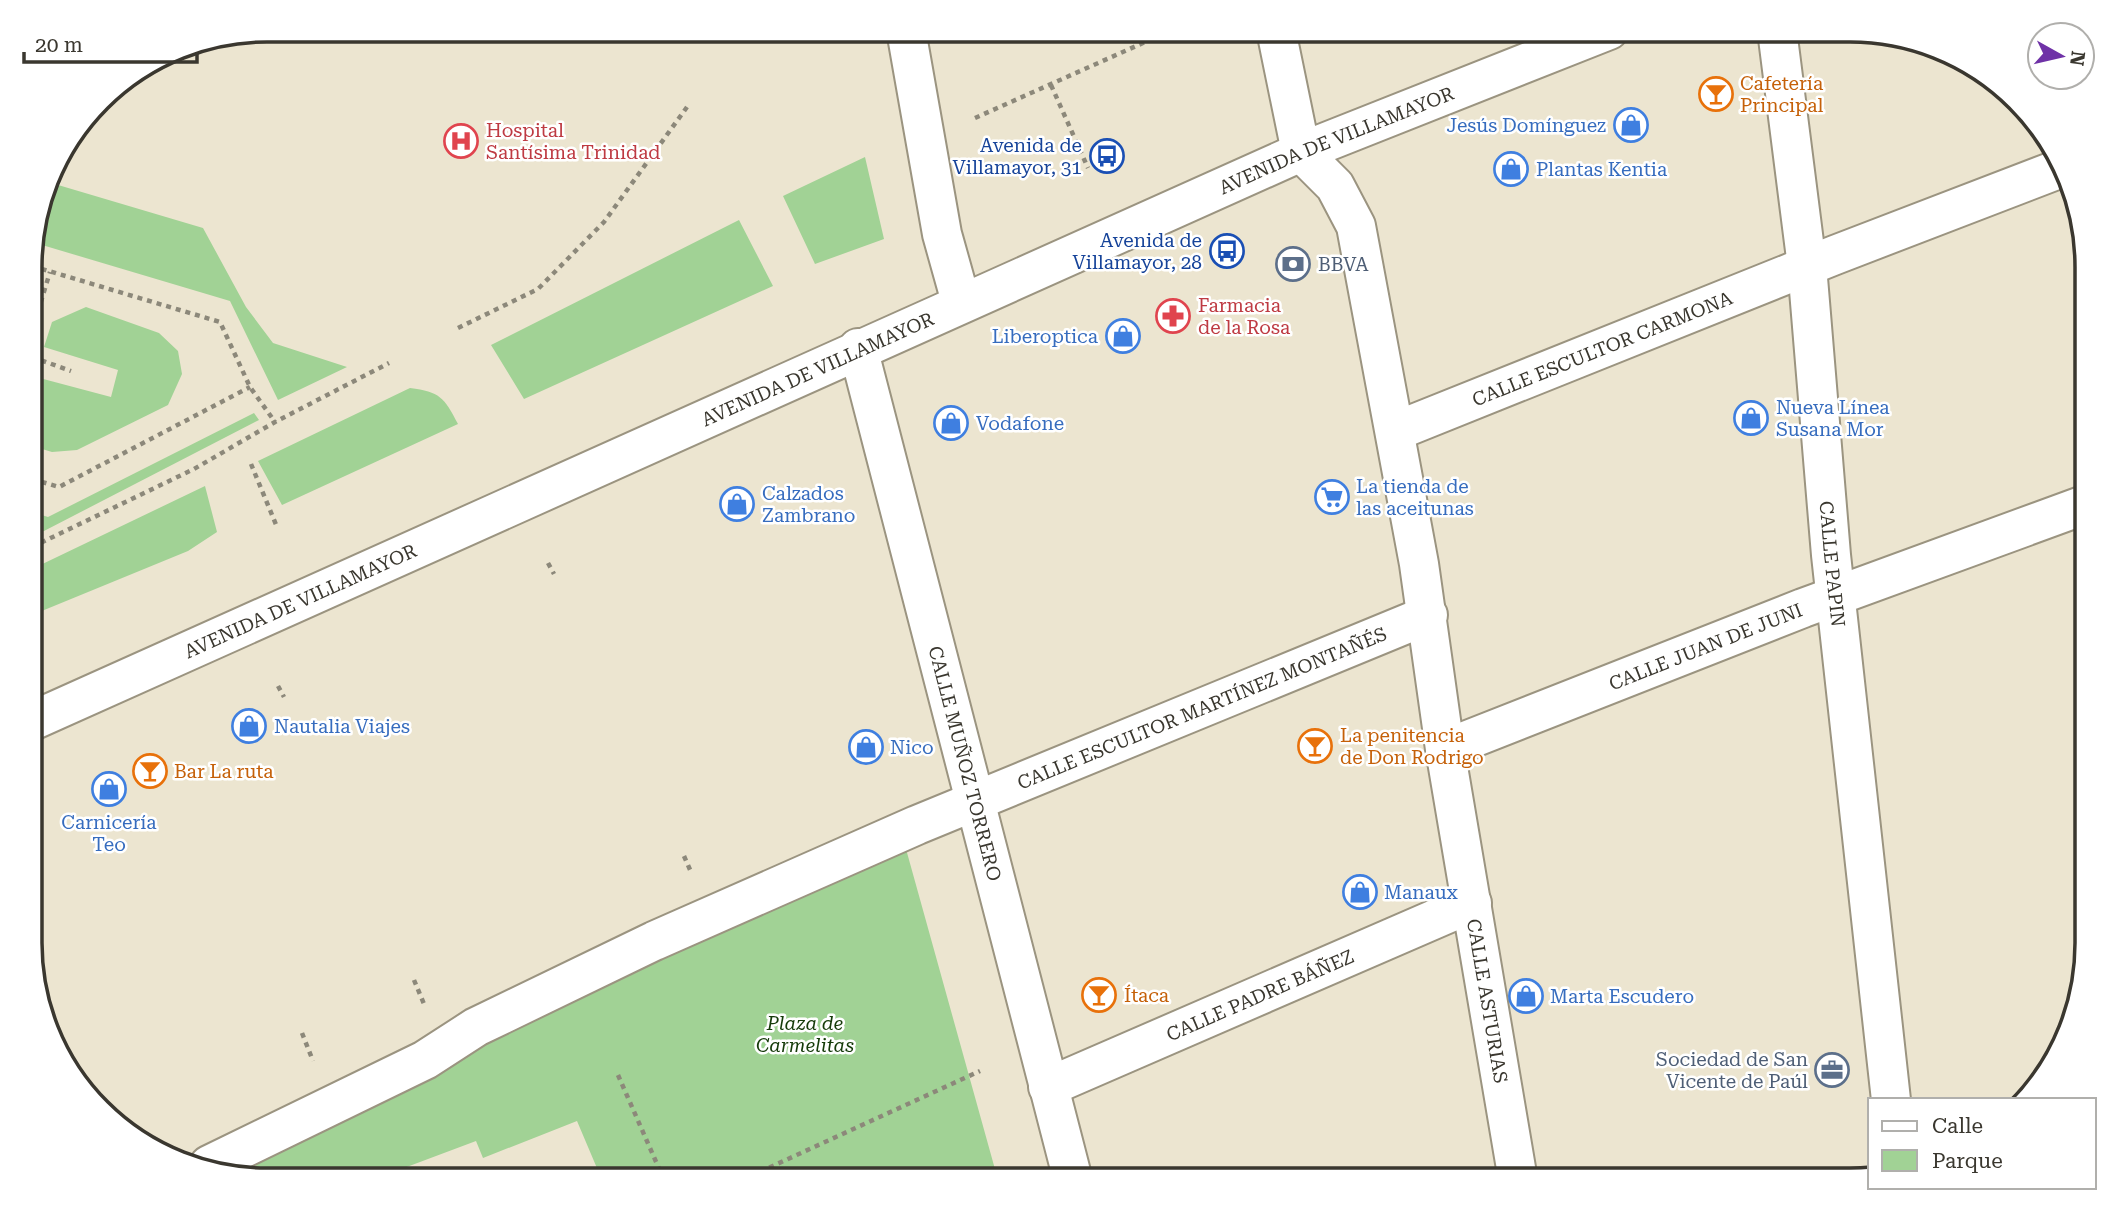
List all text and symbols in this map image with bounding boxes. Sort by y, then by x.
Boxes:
scale bar [24,21,198,65]
north arrow [2026,21,2096,91]
text: 20 m [35,33,83,57]
text: N [2065,49,2090,68]
place label: Cafetería Principal [1740,72,1824,117]
bar icon: Cafetería Principal [1697,75,1735,113]
street label: AVENIDA DE VILLAMAYOR [1215,82,1457,199]
shop icon: Jesús Domínguez [1612,106,1650,144]
place label: Jesús Domínguez [1446,114,1606,137]
place label: Hospital Santísima Trinidad [486,119,660,164]
hospital icon: Hospital Santísima Trinidad [442,122,480,160]
place label: Avenida de Villamayor, 31 [953,134,1082,179]
bus stop icon: Avenida de Villamayor, 31 [1088,137,1126,175]
shop icon: Plantas Kentia [1492,150,1530,188]
place label: Plantas Kentia [1536,158,1668,181]
place label: Avenida de Villamayor, 28 [1073,229,1202,274]
bus stop icon: Avenida de Villamayor, 28 [1208,232,1246,270]
bank icon: BBVA [1274,245,1312,283]
place label: BBVA [1318,253,1369,276]
street label: CALLE ESCULTOR CARMONA [1469,286,1736,411]
place label: Farmacia de la Rosa [1198,294,1291,339]
pharmacy icon: Farmacia de la Rosa [1154,297,1192,335]
street label: AVENIDA DE VILLAMAYOR [698,307,938,431]
shop icon: Liberoptica [1104,317,1142,355]
place label: Liberoptica [992,325,1099,348]
place label: Nueva Línea Susana Mor [1776,396,1890,441]
shop icon: Nueva Línea Susana Mor [1732,399,1770,437]
shop icon: Vodafone [932,404,970,442]
place label: Vodafone [976,412,1064,435]
place label: La tienda de las aceitunas [1356,475,1474,520]
supermarket icon: La tienda de las aceitunas [1313,478,1351,516]
place label: Calzados Zambrano [762,482,855,527]
shop icon: Calzados Zambrano [718,485,756,523]
street label: CALLE PAPIN [1815,500,1850,628]
street label: AVENIDA DE VILLAMAYOR [181,539,420,663]
street label: CALLE JUAN DE JUNI [1606,598,1806,695]
street label: CALLE ESCULTOR MARTÍNEZ MONTAÑÉS [1014,622,1390,795]
street label: CALLE MUÑOZ TORRERO [923,643,1006,884]
shop icon: Nautalia Viajes [230,707,268,745]
place label: Nautalia Viajes [274,715,410,738]
place label: La penitencia de Don Rodrigo [1340,724,1484,769]
bar icon: La penitencia de Don Rodrigo [1296,727,1334,765]
shop icon: Nico [847,728,885,766]
place label: Nico [890,736,934,759]
bar icon: Bar La ruta [131,752,169,790]
place label: Bar La ruta [174,760,274,783]
shop icon: Carnicería Teo [90,770,128,808]
place label: Carnicería Teo [61,811,157,856]
shop icon: Manaux [1341,873,1379,911]
place label: Manaux [1384,881,1458,904]
street label: CALLE ASTURIAS [1462,917,1512,1085]
street label: CALLE PADRE BÁÑEZ [1163,945,1357,1046]
bar icon: Ítaca [1080,976,1118,1014]
shop icon: Marta Escudero [1507,977,1545,1015]
place label: Ítaca [1124,984,1170,1007]
place label: Marta Escudero [1550,985,1694,1008]
park label: Plaza de Carmelitas [756,1012,854,1057]
place label: Sociedad de San Vicente de Paúl [1656,1048,1808,1093]
office icon: Sociedad de San Vicente de Paúl [1813,1051,1851,1089]
legend [1868,1098,2096,1189]
text: Calle [1932,1114,1983,1138]
text: Parque [1932,1149,2003,1173]

